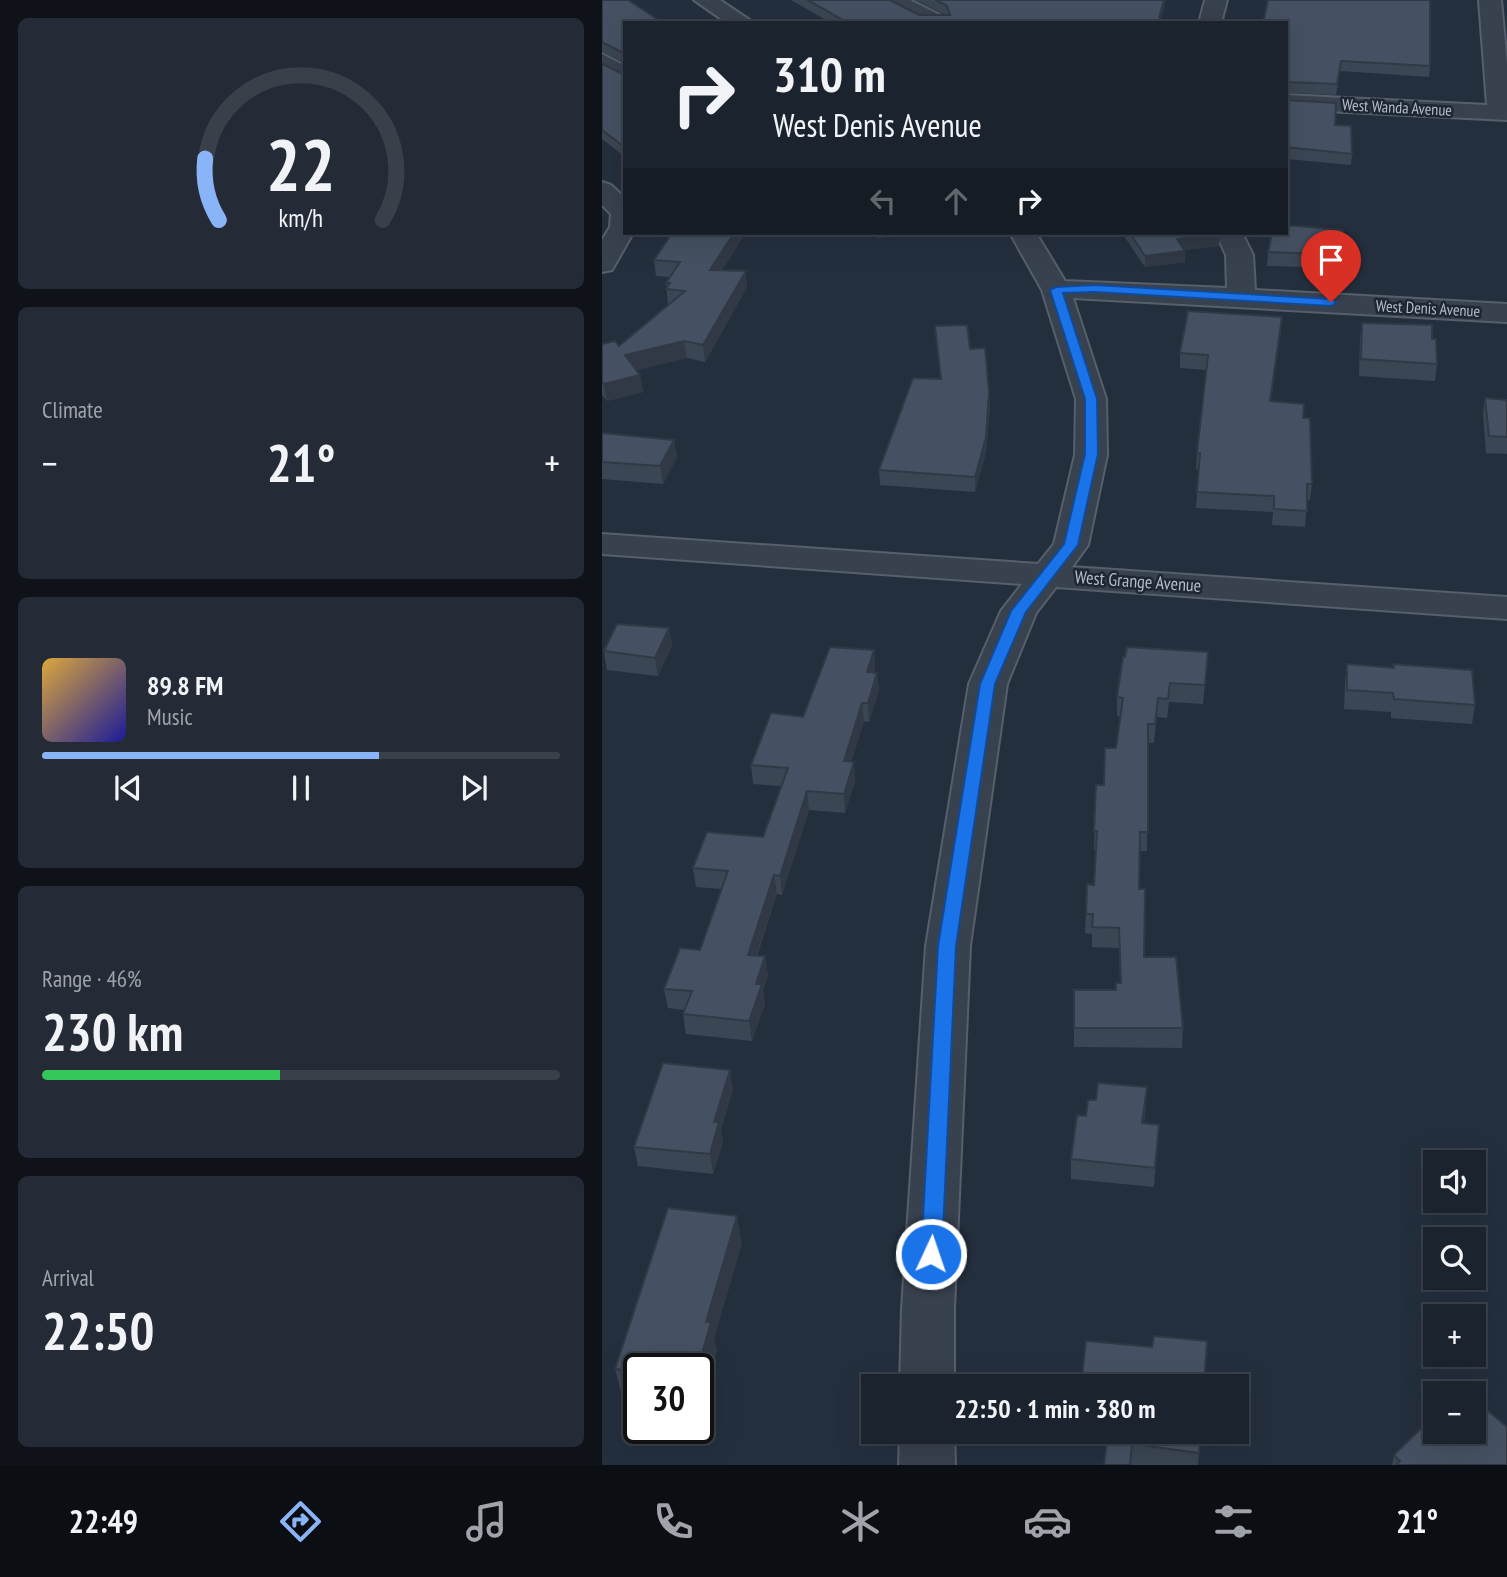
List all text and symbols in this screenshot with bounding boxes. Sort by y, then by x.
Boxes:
text: 310 m [773,42,886,106]
icon: right [658,49,749,140]
street label: West Wanda Avenue [1341,94,1453,120]
text: West Denis Avenue [773,104,982,146]
text: 22 [266,116,336,210]
icon: left [864,182,902,220]
icon: ahead [937,182,975,220]
icon: right [1010,182,1048,220]
text: km/h [279,202,323,234]
pin [1301,230,1361,302]
icon: arrive [1312,241,1350,279]
street label: West Denis Avenue [1375,295,1481,321]
text: Climate [42,395,103,424]
text: 21° [267,429,335,496]
text: − [42,438,58,487]
text: + [544,438,560,487]
street label: West Grange Avenue [1074,565,1202,597]
text: 89.8 FM [147,669,223,702]
text: Music [147,702,193,731]
icon: previous [109,769,147,807]
icon: pause [282,769,320,807]
icon: next [455,769,493,807]
text: Range · 46% [42,964,142,993]
text: 230 km [42,998,183,1065]
map controls [1423,1150,1486,1444]
button: sound [1423,1150,1486,1213]
position arrow [894,1217,968,1291]
button: search [1423,1227,1486,1290]
text: Arrival [42,1263,94,1292]
text: 22:50 [42,1297,154,1364]
button: + [1423,1304,1486,1367]
speed limit sign: 30 [623,1353,714,1444]
button: − [1423,1381,1486,1444]
text: 22:50 · 1 min · 380 m [955,1392,1155,1425]
icon: directions [276,1497,325,1546]
icon: music [462,1497,511,1546]
icon: phone [649,1497,698,1546]
icon: climate [836,1497,885,1546]
icon: car [1023,1497,1072,1546]
icon: filters [1209,1497,1258,1546]
text: 22:49 [69,1500,138,1542]
text: 21° [1396,1500,1438,1542]

